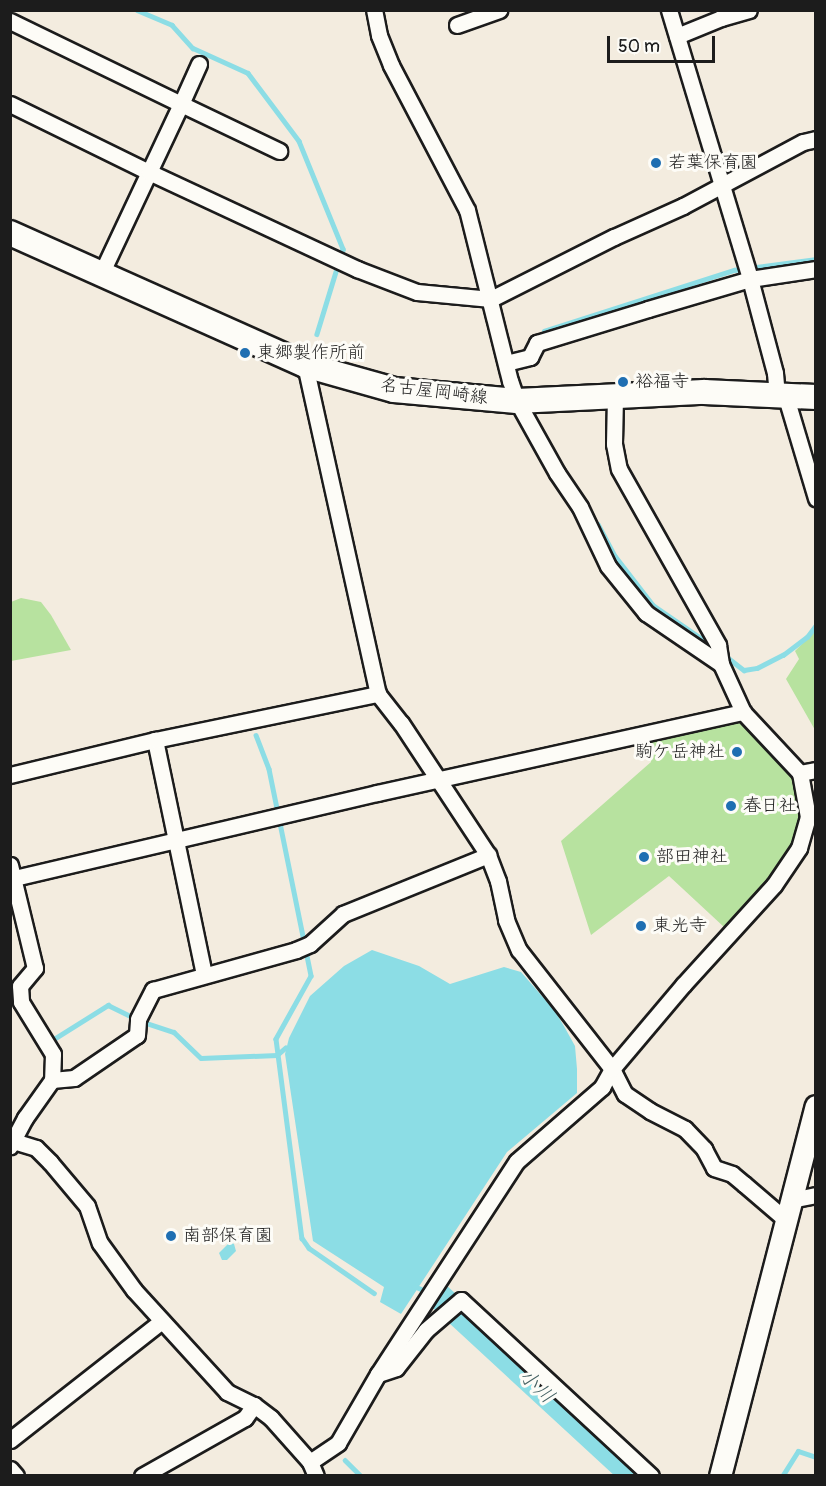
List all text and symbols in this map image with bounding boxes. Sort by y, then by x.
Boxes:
scale bar [610,24,718,62]
text: 50 m [618,35,660,58]
place label: 若葉保育園 [668,152,758,174]
marker: 若葉保育園 [649,156,663,170]
place label: 東郷製作所前 [257,342,365,364]
marker: 東郷製作所前 [238,346,252,360]
place label: 裕福寺 [635,371,689,393]
street label: 名古屋岡崎線 [379,375,489,409]
marker: 裕福寺 [616,375,630,389]
place label: 駒ケ岳神社 [635,741,725,763]
marker: 駒ケ岳神社 [730,745,744,759]
place label: 春日社 [743,795,797,817]
marker: 春日社 [724,799,738,813]
place label: 部田神社 [656,846,728,868]
marker: 部田神社 [637,850,651,864]
place label: 東光寺 [653,915,707,937]
marker: 東光寺 [634,919,648,933]
place label: 南部保育園 [183,1225,273,1247]
marker: 南部保育園 [164,1229,178,1243]
water label: 小川 [514,1364,560,1408]

